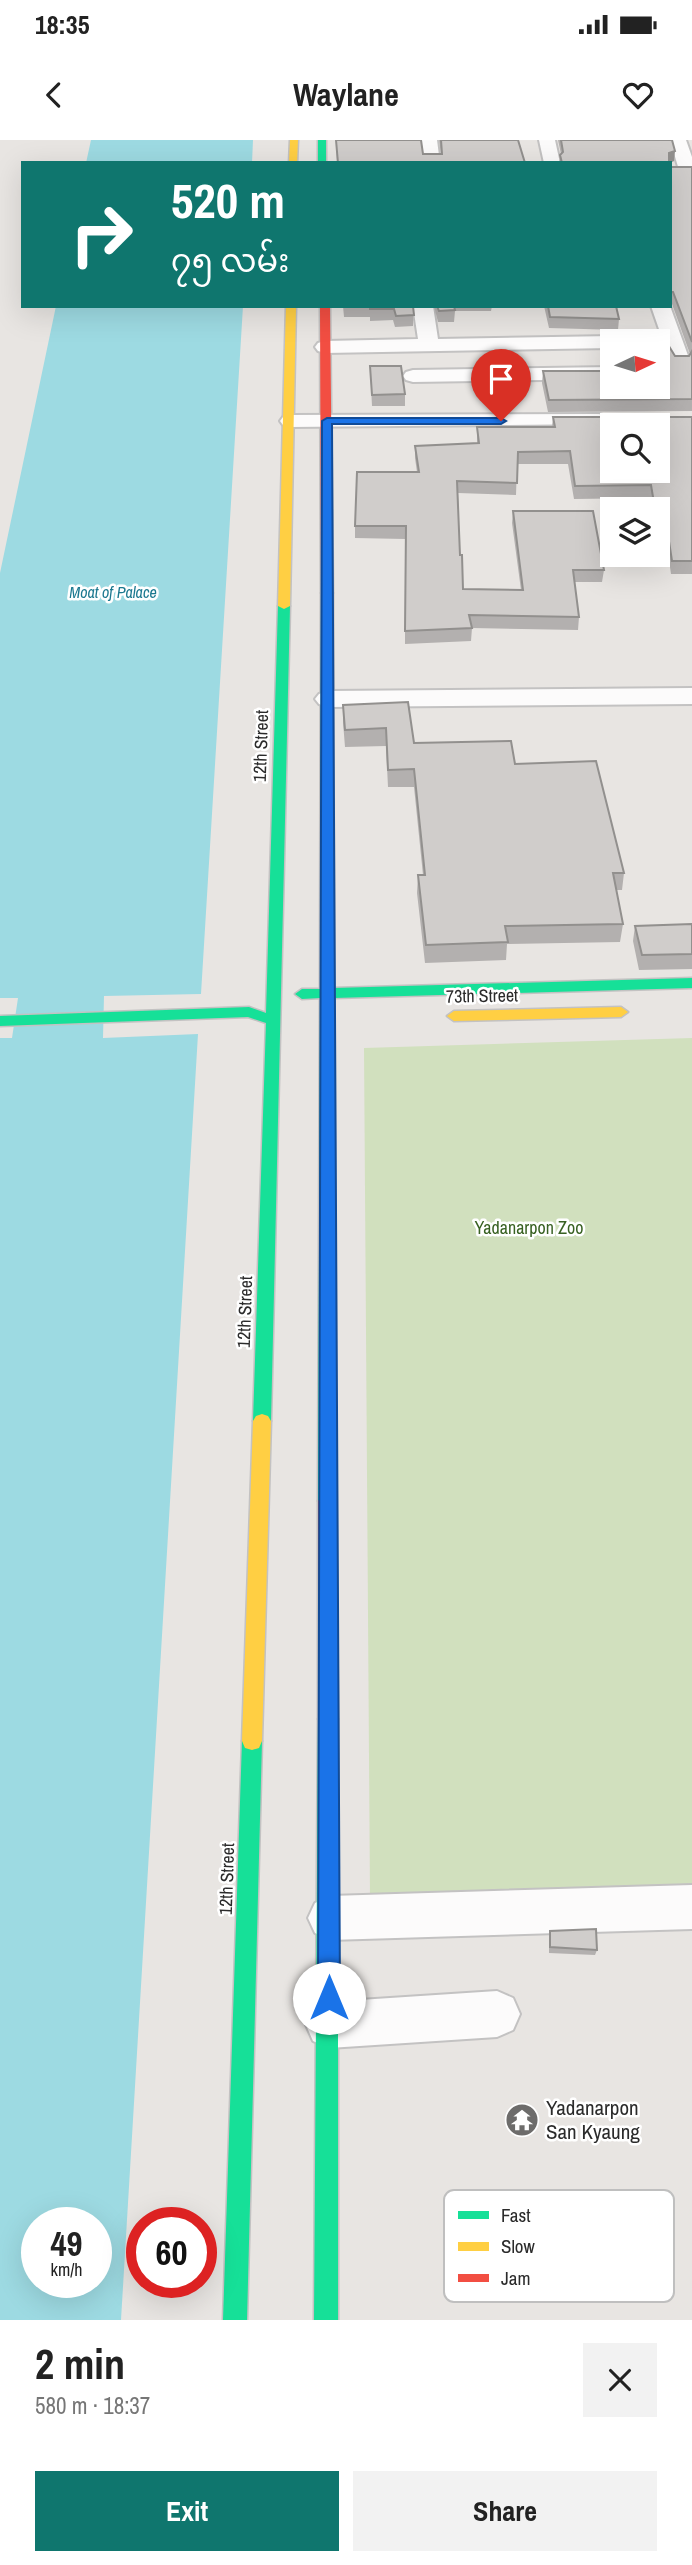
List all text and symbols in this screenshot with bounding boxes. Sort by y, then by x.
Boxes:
text: 18:35 [35,7,90,42]
text: Waylane [293,73,399,116]
icon: back [35,76,73,114]
icon: heart [619,76,657,114]
text: 520 m [171,167,285,233]
icon: right [56,189,147,280]
text: ၇၅ လမ်း [171,239,289,282]
north arrow [600,329,670,399]
map controls [600,329,670,567]
pin [471,349,531,421]
icon: arrive [482,360,520,398]
button: search [600,413,670,483]
button: layers [600,497,670,567]
water label: Moat of Palace [69,581,157,603]
street label: 12th Street [247,709,274,783]
street label: 73th Street [446,982,518,1009]
park label: Yadanarpon Zoo [475,1215,583,1240]
street label: 12th Street [231,1275,258,1349]
street label: 12th Street [213,1842,240,1916]
position arrow [292,1961,366,2035]
place label: Yadanarpon San Kyaung [546,2093,640,2146]
temple icon: Yadanarpon San Kyaung [503,2101,541,2139]
legend [444,2190,674,2302]
text: Fast [501,2202,531,2228]
speed limit sign: 60 [126,2207,217,2298]
text: 49 [51,2220,82,2267]
text: Slow [501,2233,536,2259]
text: km/h [51,2257,83,2282]
text: Jam [501,2265,530,2291]
text: 2 min [35,2336,125,2392]
button: close [583,2343,657,2417]
text: 580 m · 18:37 [35,2390,150,2421]
button: Exit [35,2471,339,2551]
button: Share [353,2471,657,2551]

